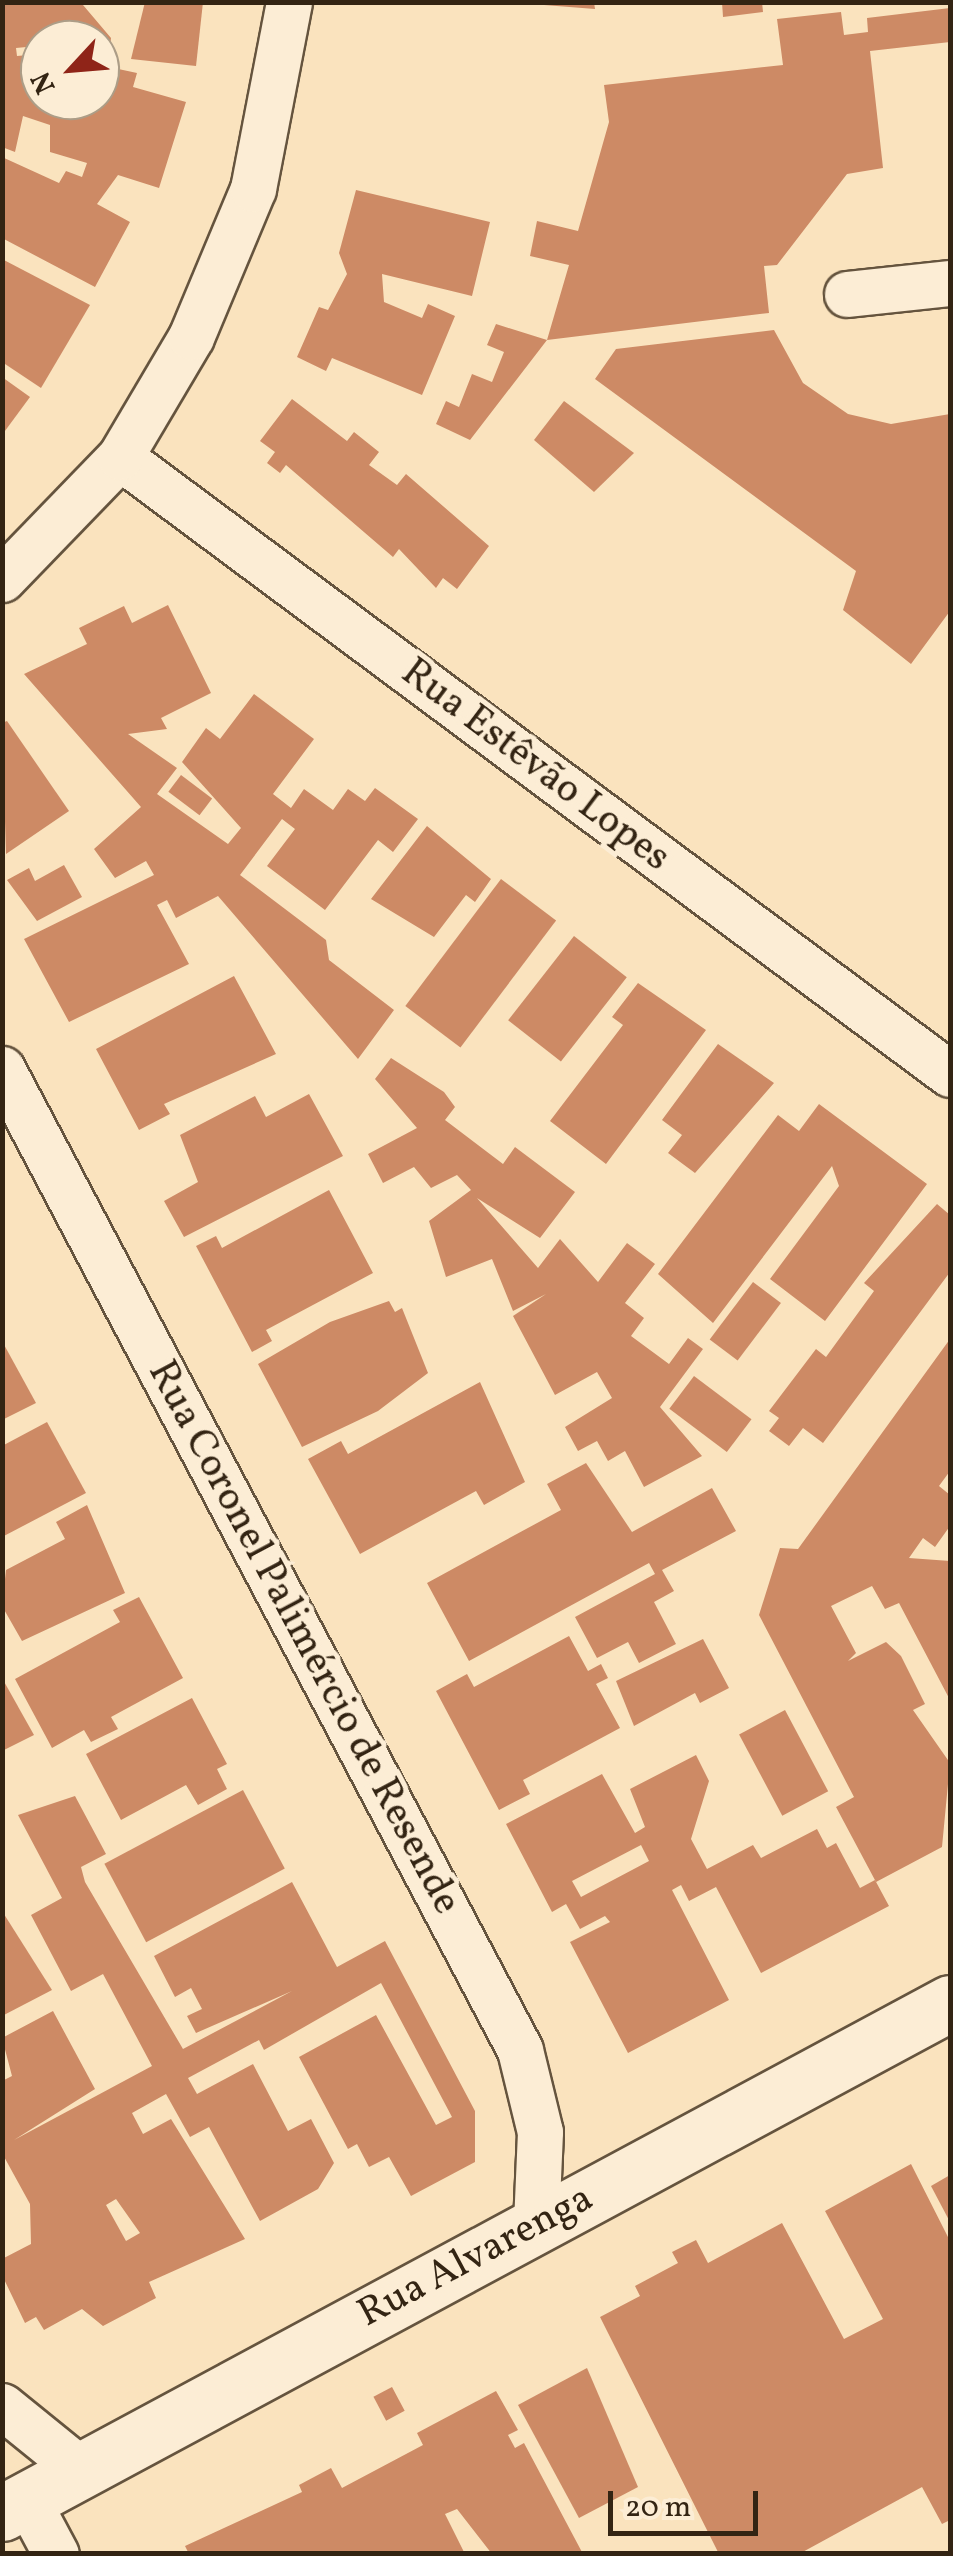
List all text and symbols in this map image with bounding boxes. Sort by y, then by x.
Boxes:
north arrow [20,20,120,120]
text: N [22,65,66,100]
street label: Rua Estêvão Lopes [391,649,679,883]
street label: Rua Coronel Palimércio de Resende [136,1353,470,1923]
street label: Rua Alvarenga [350,2175,602,2339]
scale bar [613,2471,763,2533]
text: 20 m [625,2487,691,2529]

